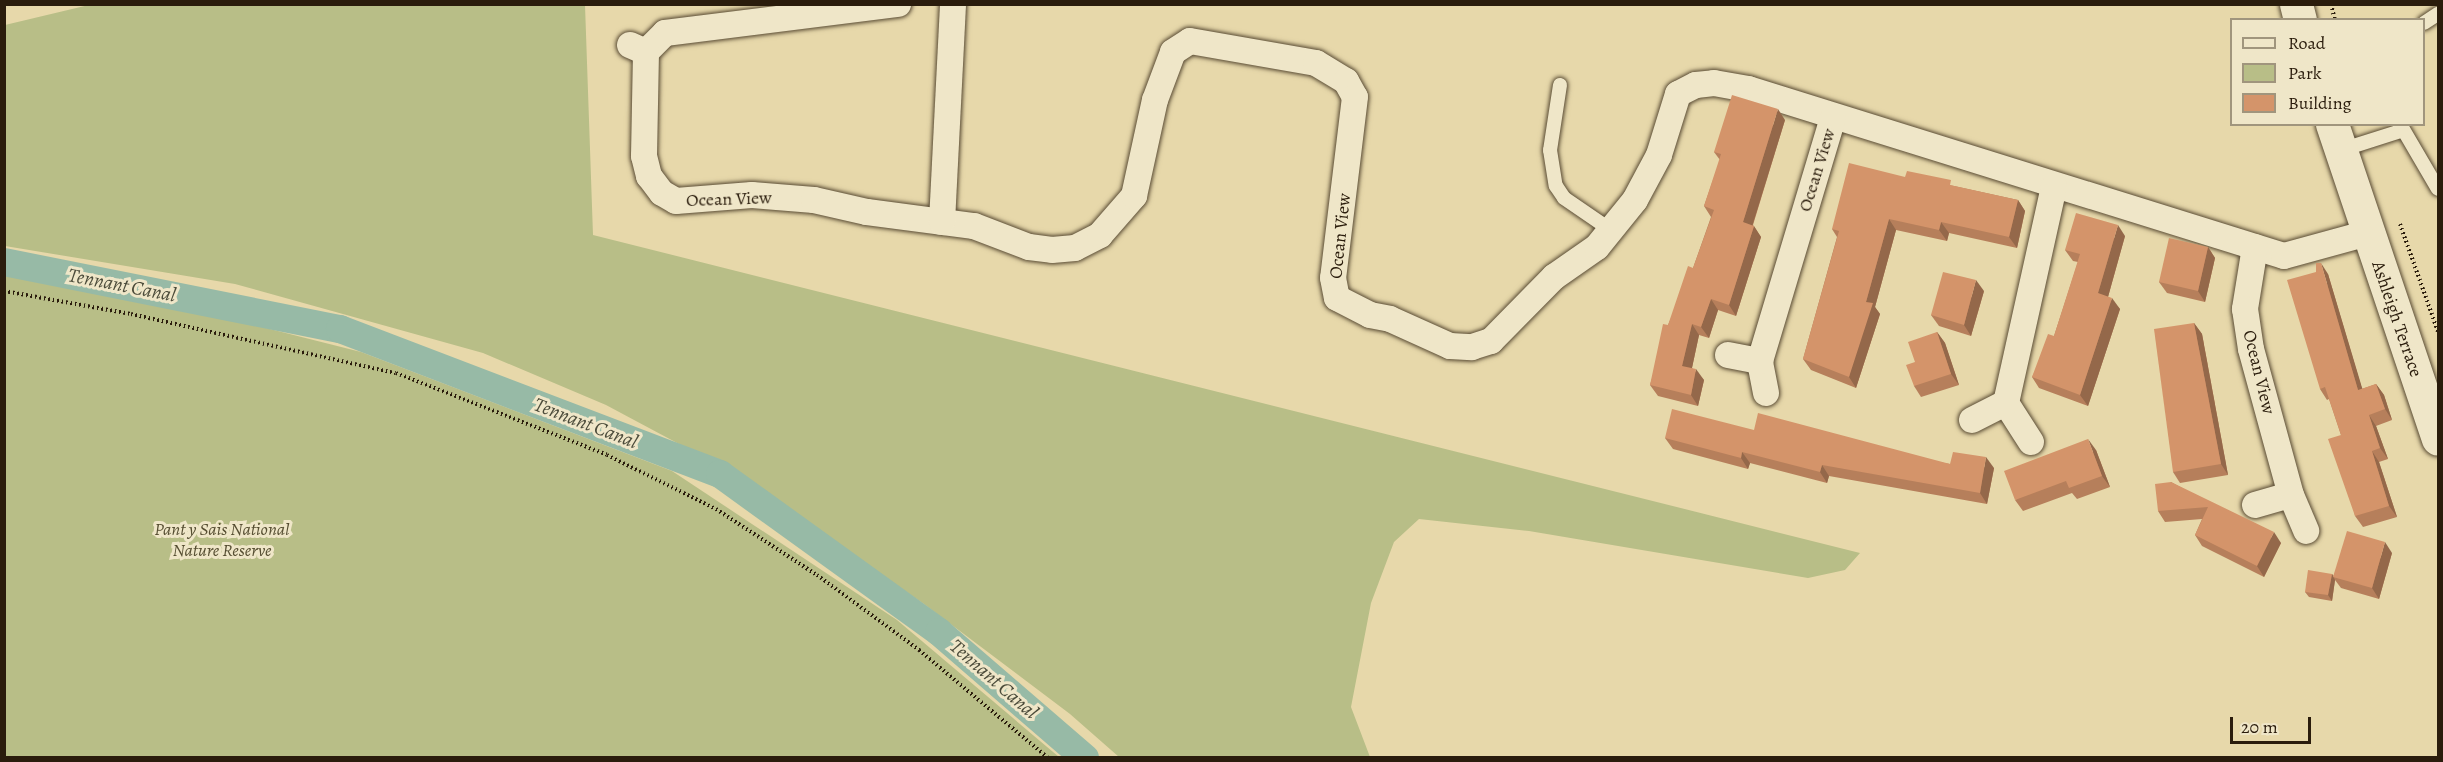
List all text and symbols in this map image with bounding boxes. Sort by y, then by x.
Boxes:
legend [2230,18,2425,126]
text: Road [2288,31,2325,55]
text: Park [2288,61,2322,85]
text: Building [2288,91,2352,115]
street label: Ocean View [1794,126,1840,214]
street label: Ocean View [686,187,772,211]
street label: Ocean View [1325,192,1355,280]
street label: Ashleigh Terrace [2367,258,2427,380]
water label: Tennant Canal [66,263,178,307]
street label: Ocean View [2238,328,2280,416]
water label: Tennant Canal [531,392,641,454]
park label: Pant y Sais National Nature Reserve [154,519,290,562]
water label: Tennant Canal [945,634,1043,724]
scale bar [2233,705,2314,743]
text: 20 m [2241,715,2278,739]

